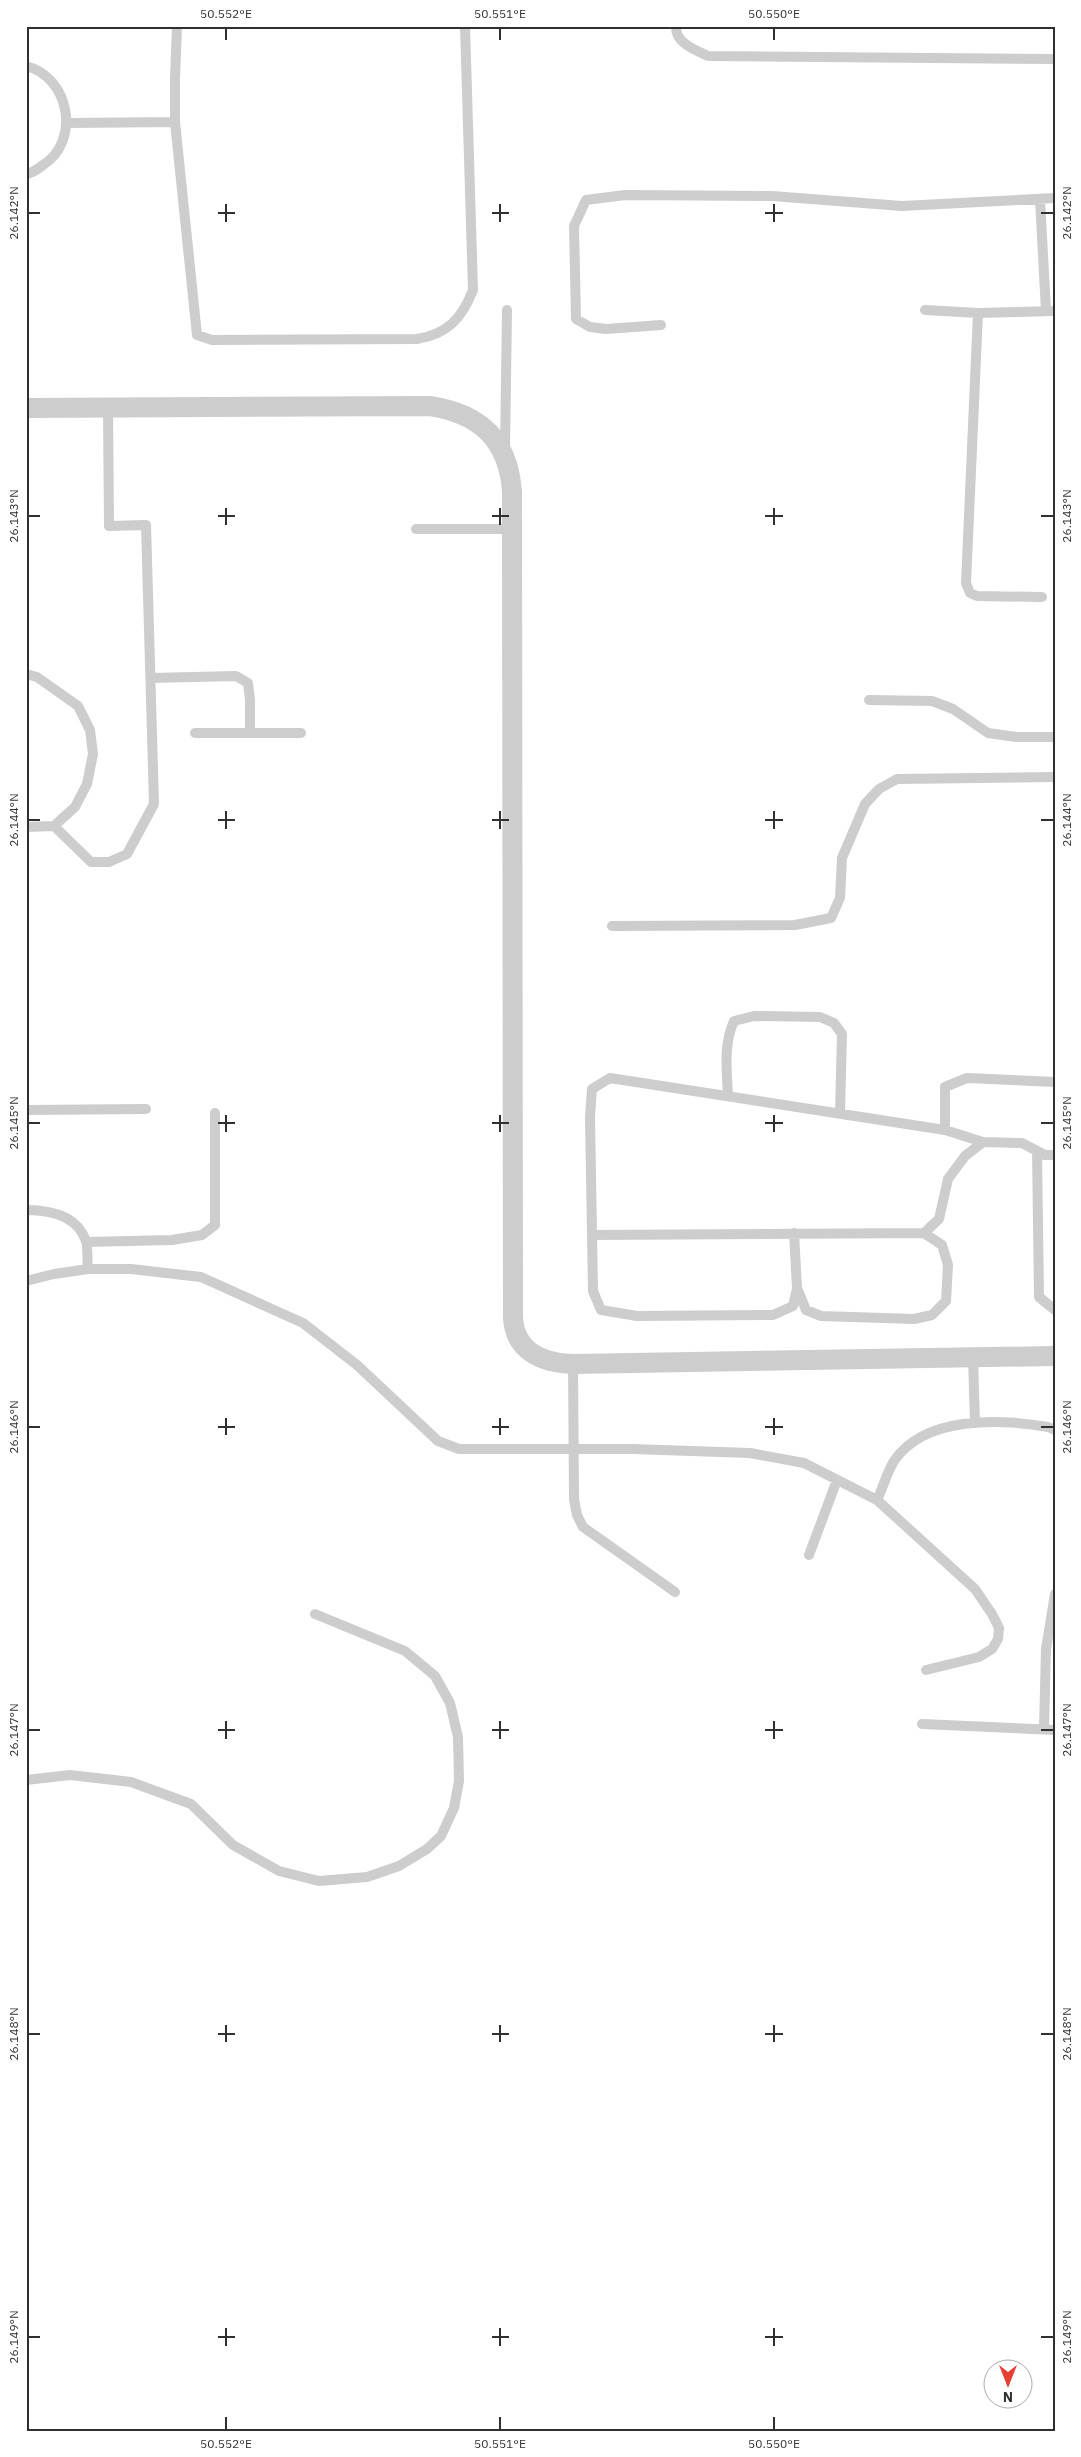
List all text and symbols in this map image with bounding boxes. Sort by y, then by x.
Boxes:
text: 50.552°E [200,6,252,21]
text: 50.551°E [474,6,526,21]
text: 50.550°E [748,6,800,21]
text: 26.142°N [6,186,21,240]
text: 26.142°N [1059,186,1074,240]
text: 26.143°N [6,489,21,543]
text: 26.143°N [1059,489,1074,543]
text: 26.144°N [6,793,21,847]
text: 26.144°N [1059,793,1074,847]
text: 26.145°N [6,1096,21,1150]
text: 26.145°N [1059,1096,1074,1150]
text: 26.146°N [6,1400,21,1454]
text: 26.146°N [1059,1400,1074,1454]
text: 26.147°N [6,1703,21,1757]
text: 26.147°N [1059,1703,1074,1757]
text: 26.148°N [6,2007,21,2061]
text: 26.148°N [1059,2007,1074,2061]
text: 26.149°N [6,2310,21,2364]
text: 26.149°N [1059,2310,1074,2364]
north arrow [984,2360,1034,2410]
text: N [1003,2388,1013,2406]
text: 50.552°E [200,2436,252,2451]
text: 50.551°E [474,2436,526,2451]
text: 50.550°E [748,2436,800,2451]

